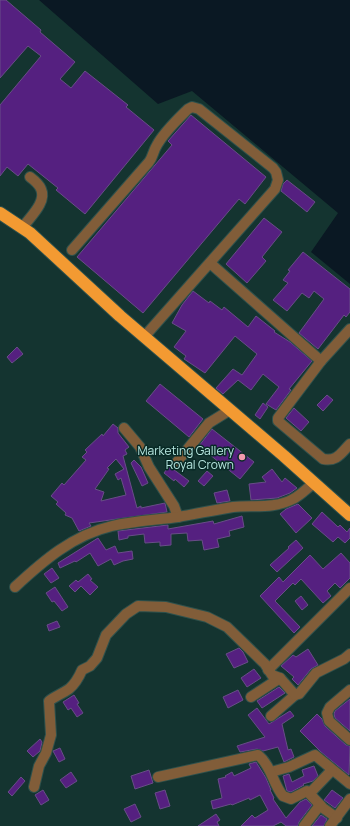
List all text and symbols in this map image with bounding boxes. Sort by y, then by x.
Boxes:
place label: Marketing Gallery Royal Crown [138,442,235,473]
marker: Marketing Gallery Royal Crown [237,452,247,462]

